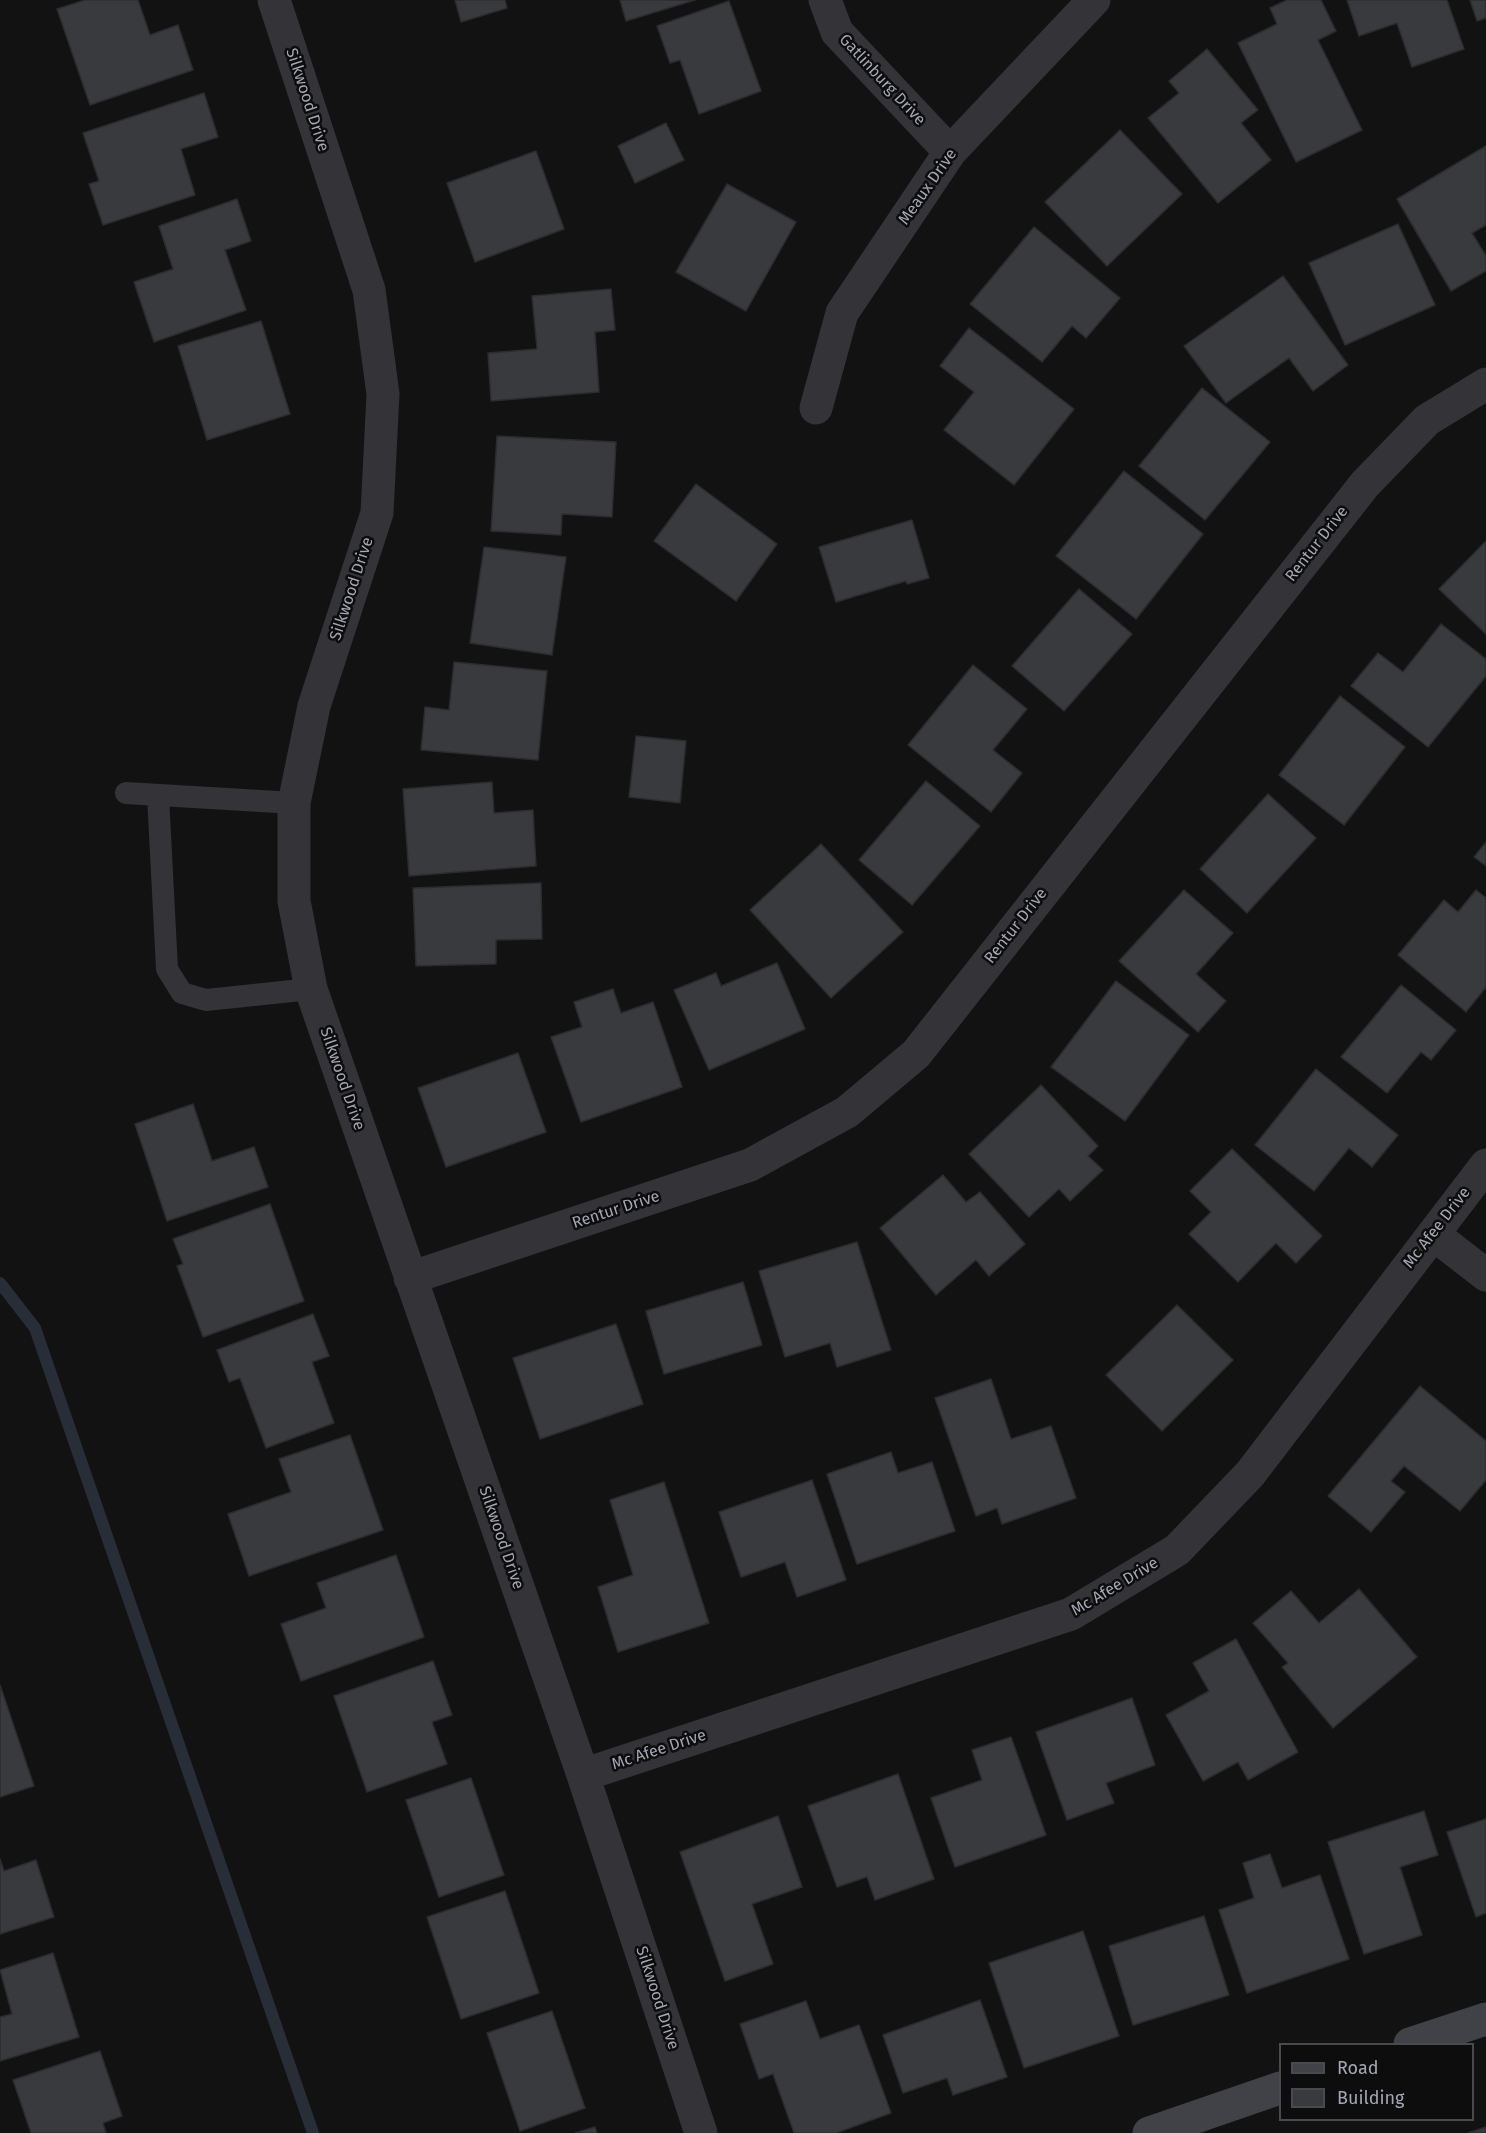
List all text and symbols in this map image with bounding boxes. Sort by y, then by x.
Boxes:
street label: Gatlinburg Drive [835,30,929,130]
street label: Silkwood Drive [281,46,333,154]
street label: Meaux Drive [895,145,961,229]
street label: Rentur Drive [1282,502,1352,586]
street label: Silkwood Drive [326,535,378,643]
street label: Rentur Drive [981,884,1051,968]
street label: Silkwood Drive [315,1025,369,1133]
street label: Mc Afee Drive [1399,1184,1475,1272]
street label: Rentur Drive [570,1187,662,1233]
street label: Silkwood Drive [474,1484,528,1592]
street label: Mc Afee Drive [1068,1554,1162,1620]
street label: Mc Afee Drive [609,1726,709,1774]
street label: Silkwood Drive [631,1944,683,2052]
legend [1279,2043,1474,2121]
text: Road [1337,2057,1379,2079]
text: Building [1337,2087,1404,2109]

